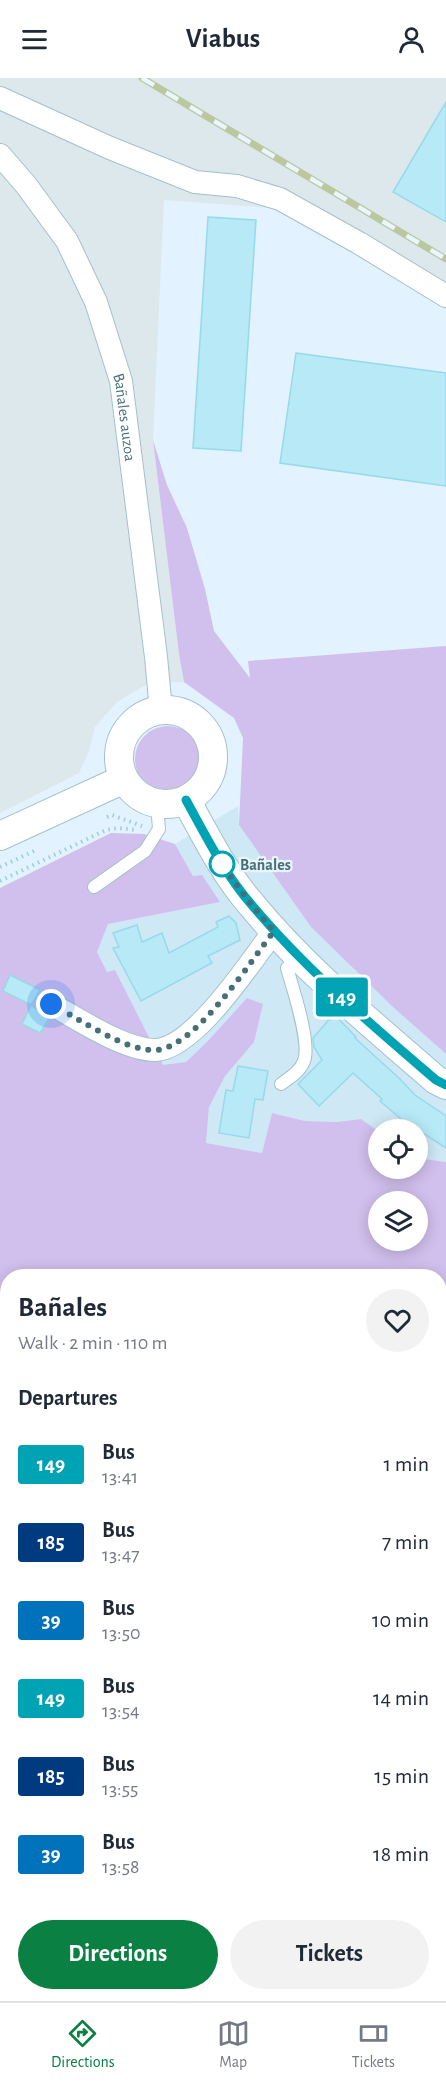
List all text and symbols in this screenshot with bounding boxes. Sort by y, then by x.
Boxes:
icon: menu [18,23,51,56]
icon: person [395,23,428,56]
text: Viabus [186,25,260,52]
street label: Bañales auzoa [110,371,138,462]
marker: Bañales [209,851,235,877]
place label: Bañales [240,857,291,873]
line badge: 149 [308,978,376,1016]
text: 149 [328,987,356,1008]
your location [36,989,66,1019]
map controls [368,1119,428,1251]
button: locate [368,1119,428,1179]
button: layers [368,1191,428,1251]
button: heart [366,1289,429,1352]
text: Bañales [18,1294,107,1322]
text: Walk · 2 min · 110 m [18,1333,168,1353]
text: Departures [18,1387,118,1409]
text: Bus [102,1441,135,1463]
text: 1 min [384,1453,429,1475]
text: 149 [37,1454,65,1475]
text: 13:41 [102,1467,138,1487]
text: Bus [102,1519,135,1541]
text: 7 min [382,1531,429,1553]
text: 185 [38,1532,65,1553]
text: 13:47 [102,1545,140,1565]
text: Bus [102,1597,135,1619]
text: 10 min [372,1609,429,1631]
text: 39 [41,1610,61,1631]
text: 13:50 [102,1623,141,1643]
text: Bus [102,1675,135,1697]
text: 14 min [373,1687,429,1709]
text: 149 [37,1688,65,1709]
text: 13:54 [102,1701,140,1721]
text: Bus [102,1753,135,1775]
text: 15 min [374,1765,429,1787]
text: 185 [38,1766,65,1787]
text: 13:55 [102,1779,138,1799]
text: Bus [102,1831,135,1853]
text: 18 min [373,1843,429,1865]
text: 39 [41,1844,61,1865]
text: 13:58 [102,1857,140,1877]
button: Directions [18,1920,218,1989]
button: Tickets [230,1920,429,1989]
tab: Directions [51,2017,115,2072]
tab: Map [217,2017,250,2072]
tab: Tickets [352,2017,395,2072]

